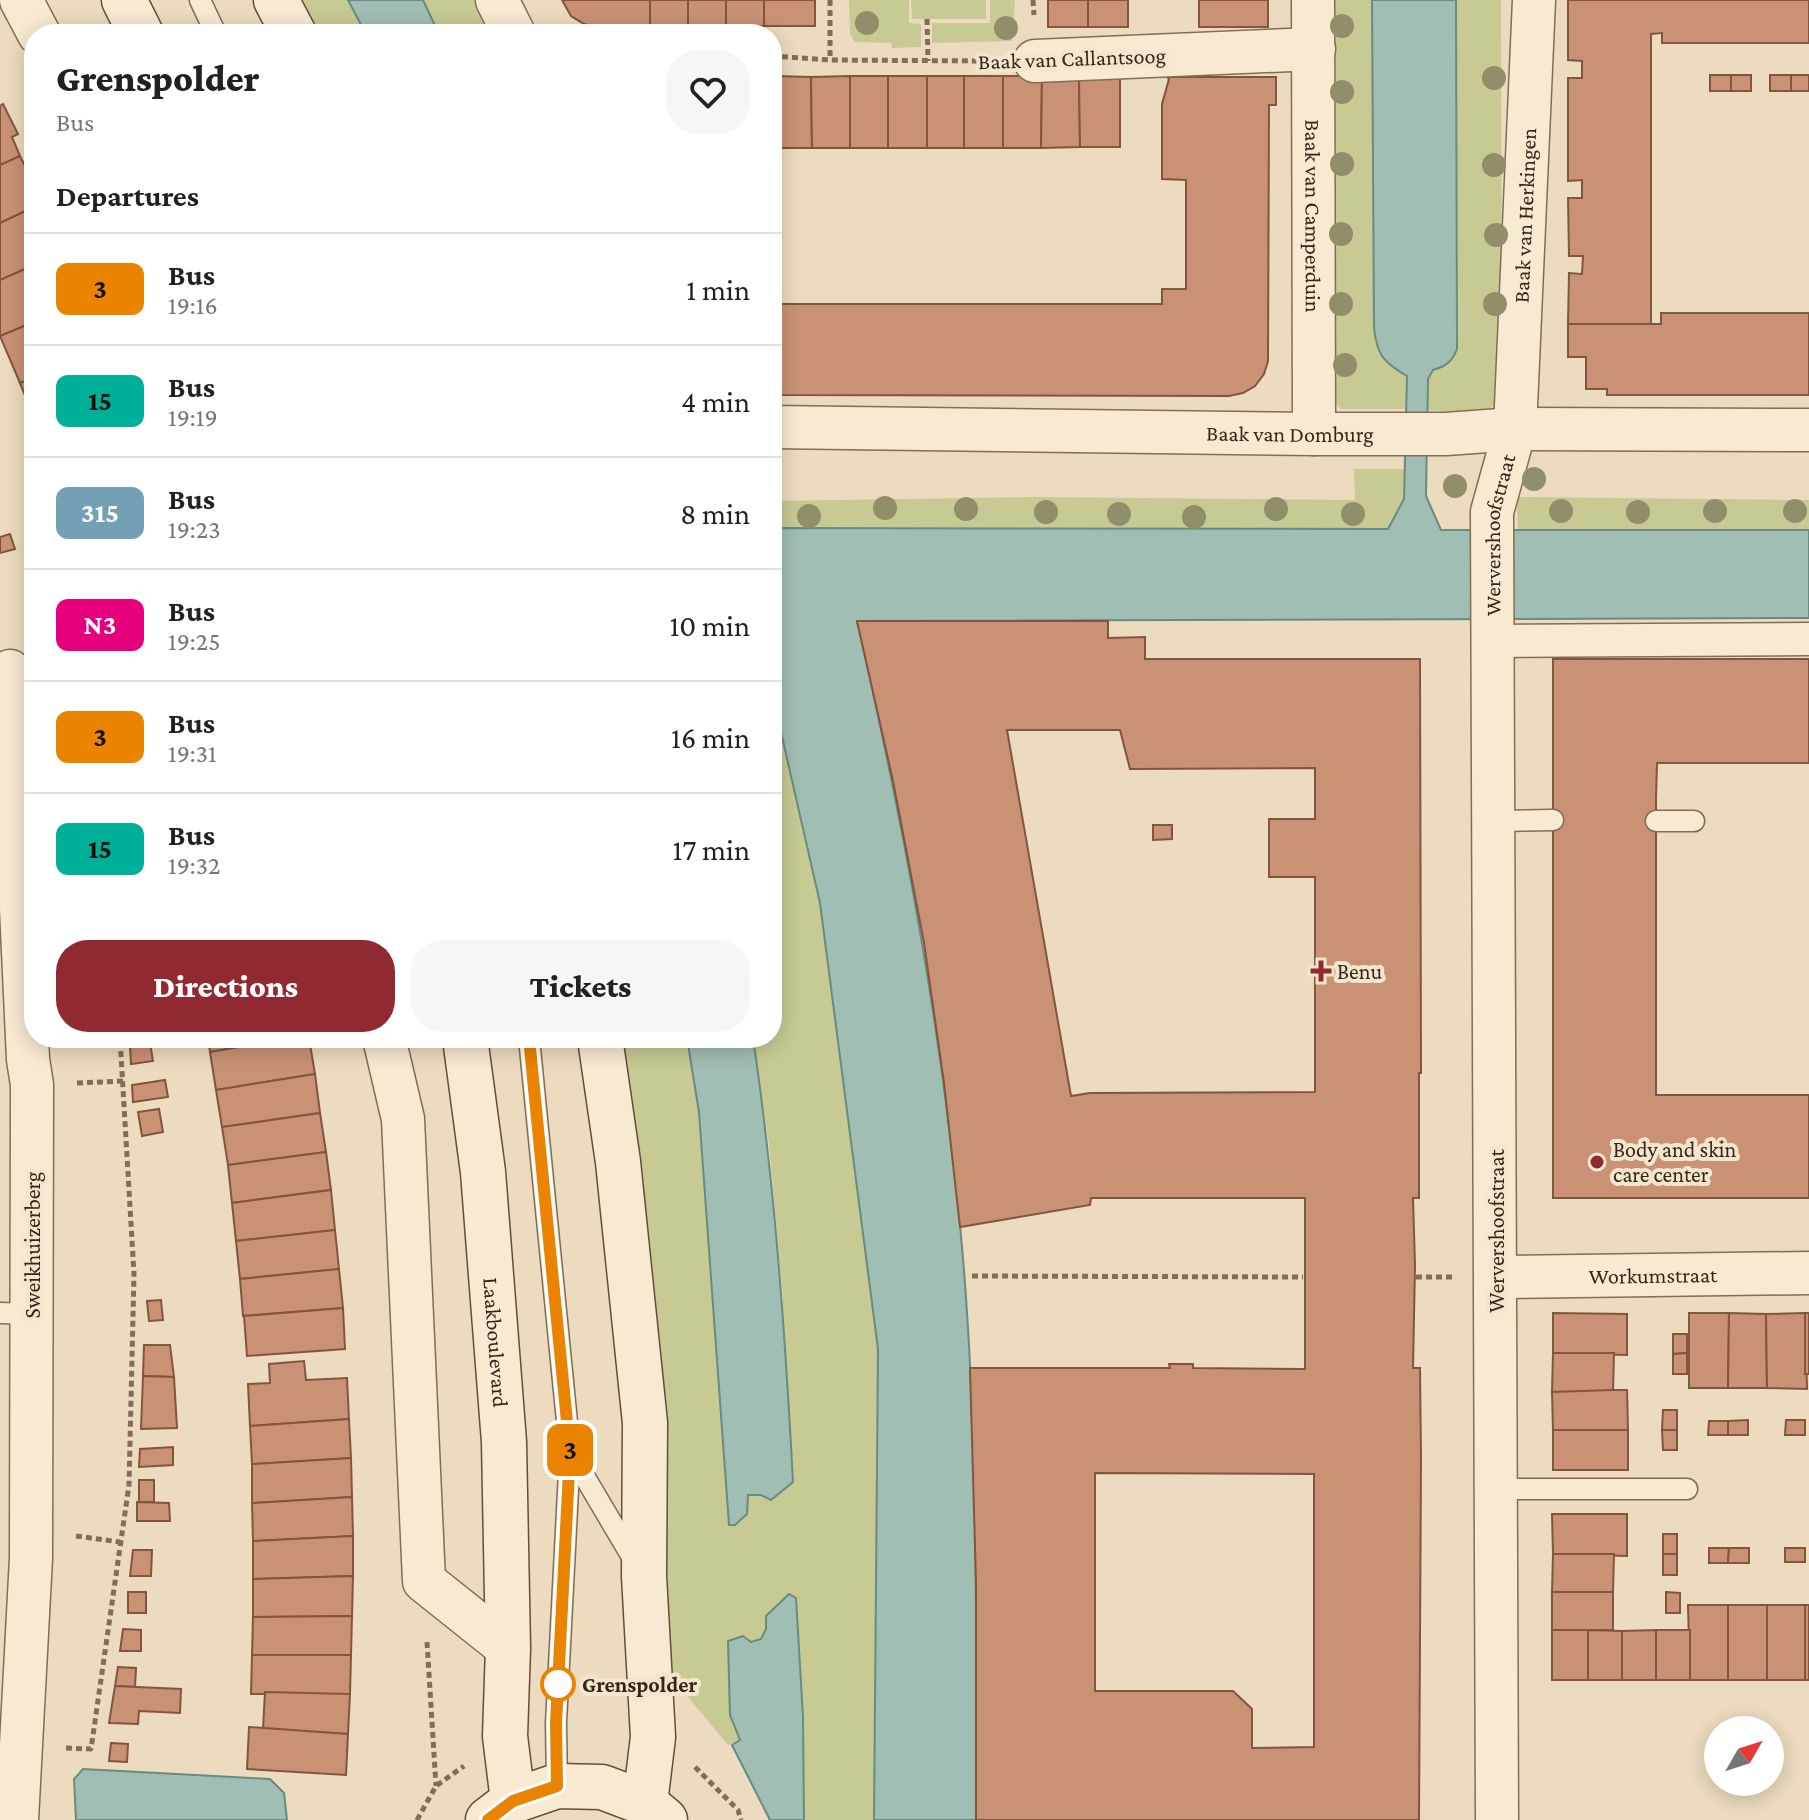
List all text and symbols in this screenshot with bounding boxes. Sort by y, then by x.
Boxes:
street label: Baak van Callantsoog [978,43,1167,74]
button: heart [666,50,750,134]
text: Grenspolder [56,57,260,99]
text: Bus [56,108,94,137]
street label: Baak van Camperduin [1300,119,1326,313]
street label: Baak van Herkingen [1509,127,1541,303]
text: Departures [56,179,199,212]
text: Bus [168,258,215,291]
text: 3 [93,273,107,304]
text: 1 min [686,273,750,306]
text: 19:16 [168,291,218,320]
text: Bus [168,370,215,403]
text: 15 [88,385,112,416]
text: 4 min [681,385,750,418]
text: 19:19 [168,403,218,432]
street label: Baak van Domburg [1206,421,1374,447]
street label: Wervershoofstraat [1480,450,1521,616]
text: Bus [168,482,215,515]
text: 315 [81,497,119,528]
text: 8 min [680,497,750,530]
text: 19:23 [168,515,221,544]
text: Bus [168,594,215,627]
text: N3 [84,609,116,640]
text: 10 min [669,609,750,642]
text: 19:25 [168,627,220,656]
text: Bus [168,706,215,739]
text: 3 [93,721,107,752]
text: 16 min [671,721,750,754]
text: 19:31 [168,739,217,768]
text: Bus [168,818,215,851]
text: 15 [88,833,112,864]
text: 17 min [673,833,750,866]
text: 19:32 [168,851,220,880]
button: Directions [56,940,395,1032]
button: Tickets [411,940,750,1032]
place label: Benu [1337,959,1383,984]
marker: Benu [1312,962,1330,980]
place label: Body and skin care center [1613,1137,1736,1187]
street label: Wervershoofstraat [1484,1148,1509,1313]
marker: Body and skin care center [1588,1153,1606,1171]
street label: Sweikhuizerberg [20,1171,45,1318]
street label: Workumstraat [1589,1262,1718,1289]
street label: Laakboulevard [478,1276,513,1409]
line badge: 3 [544,1424,596,1476]
text: 3 [563,1434,577,1465]
marker: Grenspolder [541,1667,575,1701]
place label: Grenspolder [582,1672,697,1697]
north arrow [1704,1716,1784,1796]
map controls [1704,1716,1784,1796]

